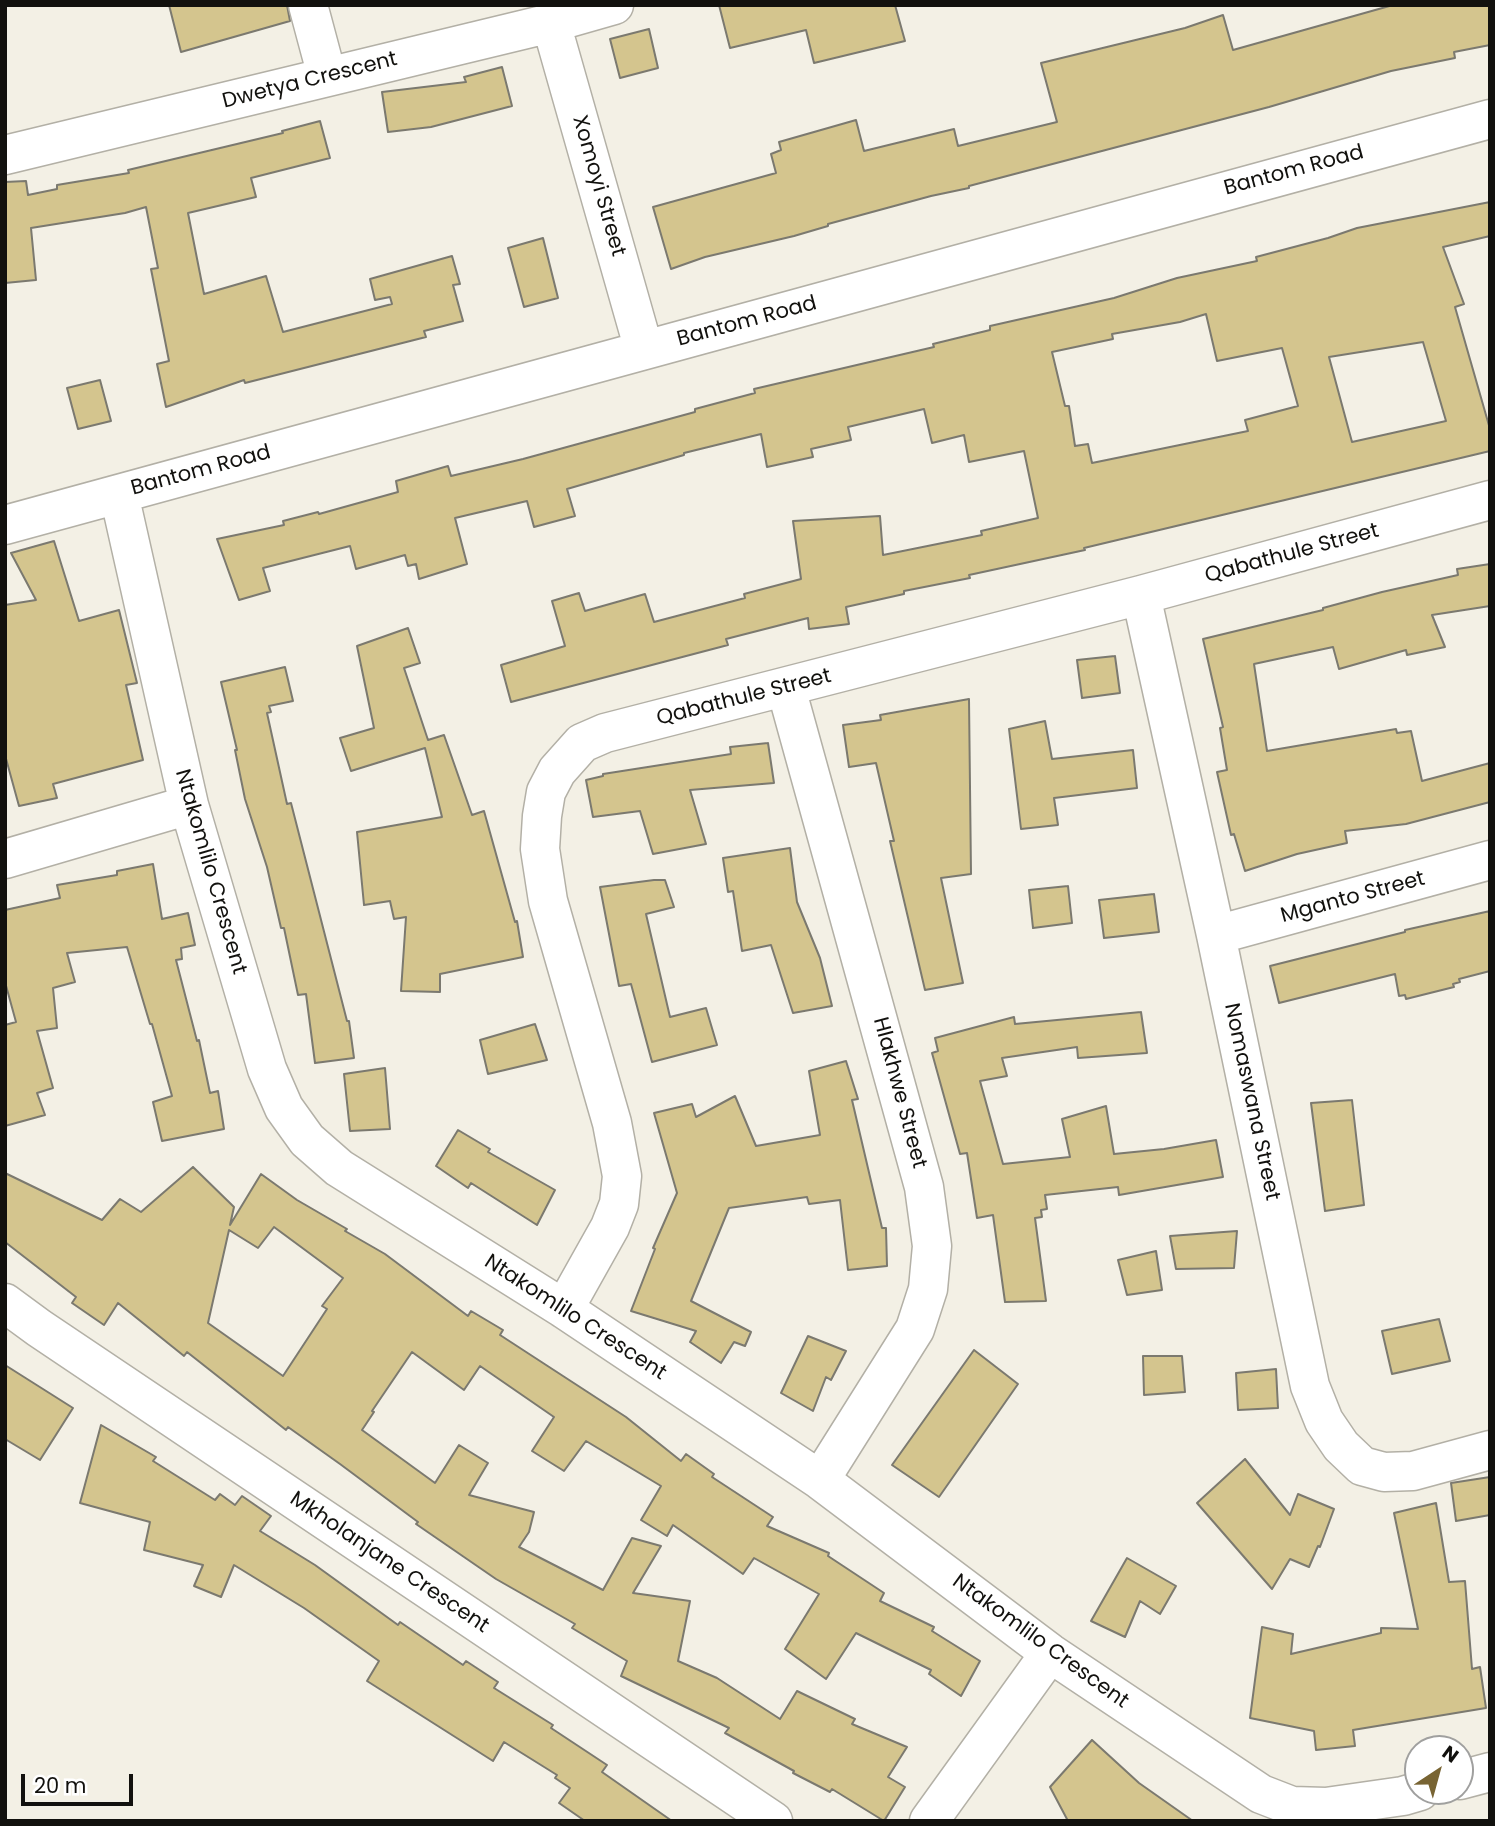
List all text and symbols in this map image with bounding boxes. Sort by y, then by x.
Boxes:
street label: Dwetya Crescent [220,47,400,115]
street label: Xomoyi Street [566,113,630,259]
street label: Bantom Road [1221,140,1367,202]
street label: Bantom Road [674,291,820,353]
street label: Bantom Road [128,440,274,502]
street label: Qabathule Street [1202,519,1382,589]
street label: Qabathule Street [654,664,834,732]
street label: Ntakomlilo Crescent [169,767,251,977]
street label: Mganto Street [1278,867,1428,929]
street label: Nomaswana Street [1218,1001,1284,1203]
street label: Hlakhwe Street [867,1015,931,1171]
street label: Ntakomlilo Crescent [479,1250,671,1386]
street label: Mkholanjane Crescent [285,1487,493,1639]
street label: Ntakomlilo Crescent [947,1570,1133,1714]
north arrow [1404,1735,1474,1805]
text: N [1437,1739,1464,1769]
scale bar [24,1759,136,1803]
text: 20 m [34,1771,87,1800]

